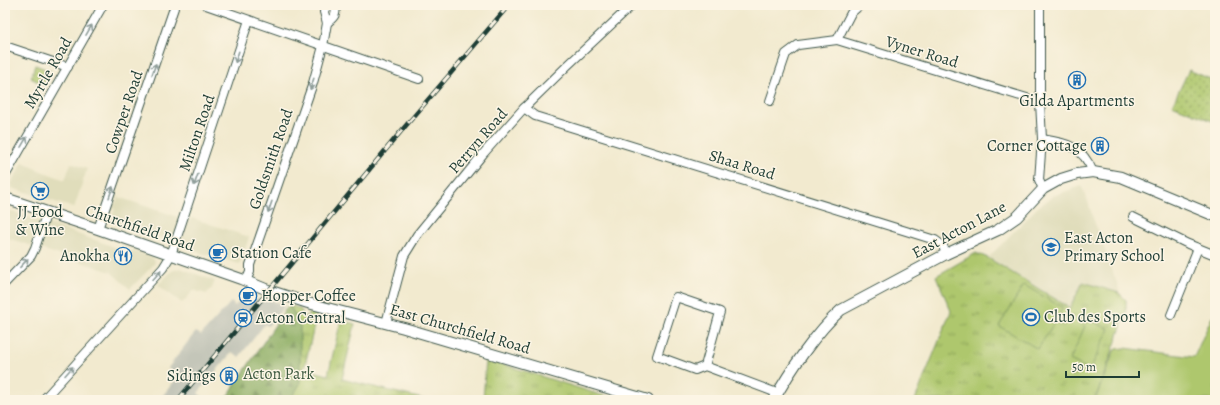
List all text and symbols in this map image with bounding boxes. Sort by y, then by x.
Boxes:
one-way arrow [86,24,94,36]
street label: Vyner Road [882,30,961,74]
street label: Myrtle Road [19,33,78,113]
one-way arrow [233,50,240,63]
one-way arrow [150,64,158,76]
street label: Cowper Road [99,67,149,157]
building icon: Gilda Apartments [1067,70,1087,90]
one-way arrow [308,77,315,90]
place label: Gilda Apartments [1019,90,1135,112]
street label: Milton Road [174,91,221,175]
street label: Perryn Road [443,103,513,178]
street label: Goldsmith Road [243,105,299,212]
place label: Corner Cottage [987,135,1087,157]
one-way arrow [21,136,29,148]
building icon: Corner Cottage [1090,136,1110,156]
street label: Shaa Road [706,145,778,186]
one-way arrow [192,173,199,186]
supermarket icon: JJ Food & Wine [30,181,50,201]
one-way arrow [108,186,115,199]
street label: East Acton Lane [908,196,1010,264]
street label: Churchfield Road [82,199,198,257]
one-way arrow [266,200,273,213]
place label: JJ Food & Wine [15,201,65,241]
place label: East Acton Primary School [1064,227,1164,267]
school or university icon: East Acton Primary School [1041,237,1061,257]
place label: Station Cafe [231,242,312,264]
cafe icon: Station Cafe [208,243,228,263]
place label: Anokha [59,245,111,267]
restaurant icon: Anokha [113,246,133,266]
one-way arrow [20,258,29,268]
one-way arrow [152,271,161,281]
place label: Hopper Coffee [261,285,356,307]
cafe icon: Hopper Coffee [238,286,258,306]
street label: East Churchfield Road [387,298,533,360]
place label: Club des Sports [1044,306,1146,328]
place label: Acton Central [255,307,345,329]
sports icon: Club des Sports [1021,307,1041,327]
station icon: Acton Central [233,308,253,328]
scale bar [1066,353,1139,379]
text: 50 m [1072,359,1096,375]
park label: Acton Park [242,363,315,385]
place label: Sidings [167,365,216,387]
building icon: Sidings [219,366,239,386]
one-way arrow [64,367,73,377]

